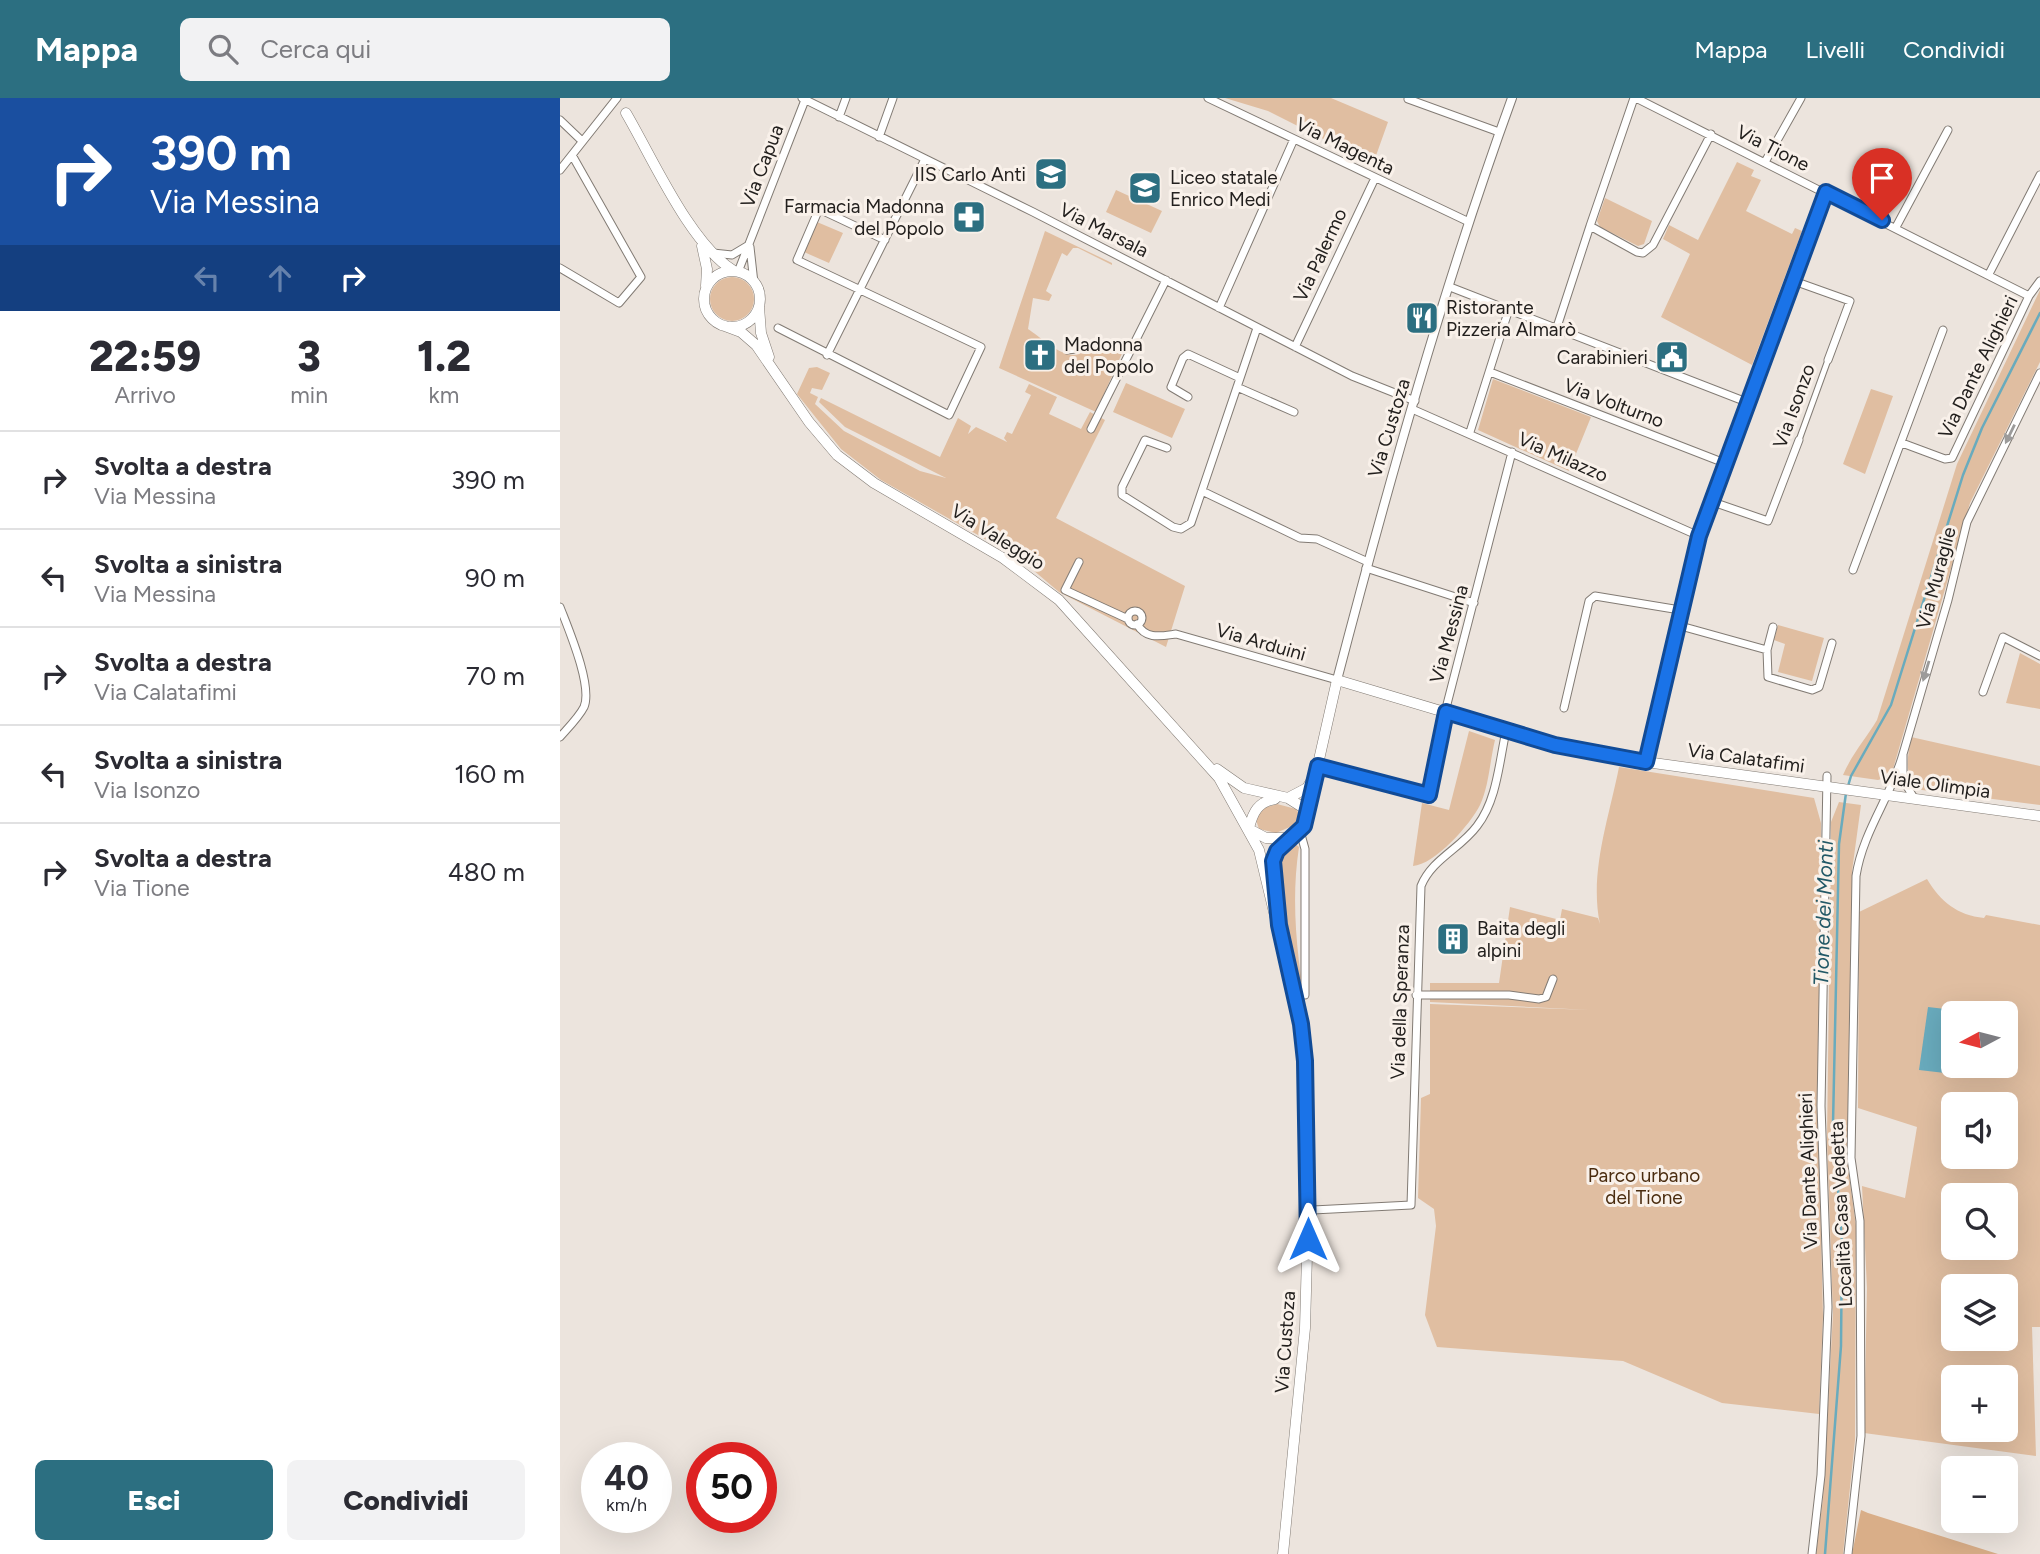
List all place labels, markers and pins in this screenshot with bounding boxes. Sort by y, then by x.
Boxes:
pin [1852,148,1912,220]
school or university icon: IIS Carlo Anti [1032,155,1070,193]
place label: IIS Carlo Anti [915,163,1026,186]
place label: Liceo statale Enrico Medi [1170,166,1278,211]
school or university icon: Liceo statale Enrico Medi [1126,169,1164,207]
place label: Farmacia Madonna del Popolo [784,195,944,240]
pharmacy icon: Farmacia Madonna del Popolo [950,198,988,236]
place label: Ristorante Pizzeria Almarò [1446,296,1576,341]
restaurant icon: Ristorante Pizzeria Almarò [1403,299,1441,337]
place label: Madonna del Popolo [1064,333,1154,378]
church icon: Madonna del Popolo [1021,336,1059,374]
public building icon: Carabinieri [1653,338,1691,376]
place label: Carabinieri [1557,346,1648,369]
place label: Baita degli alpini [1477,917,1565,962]
building icon: Baita degli alpini [1434,920,1472,958]

